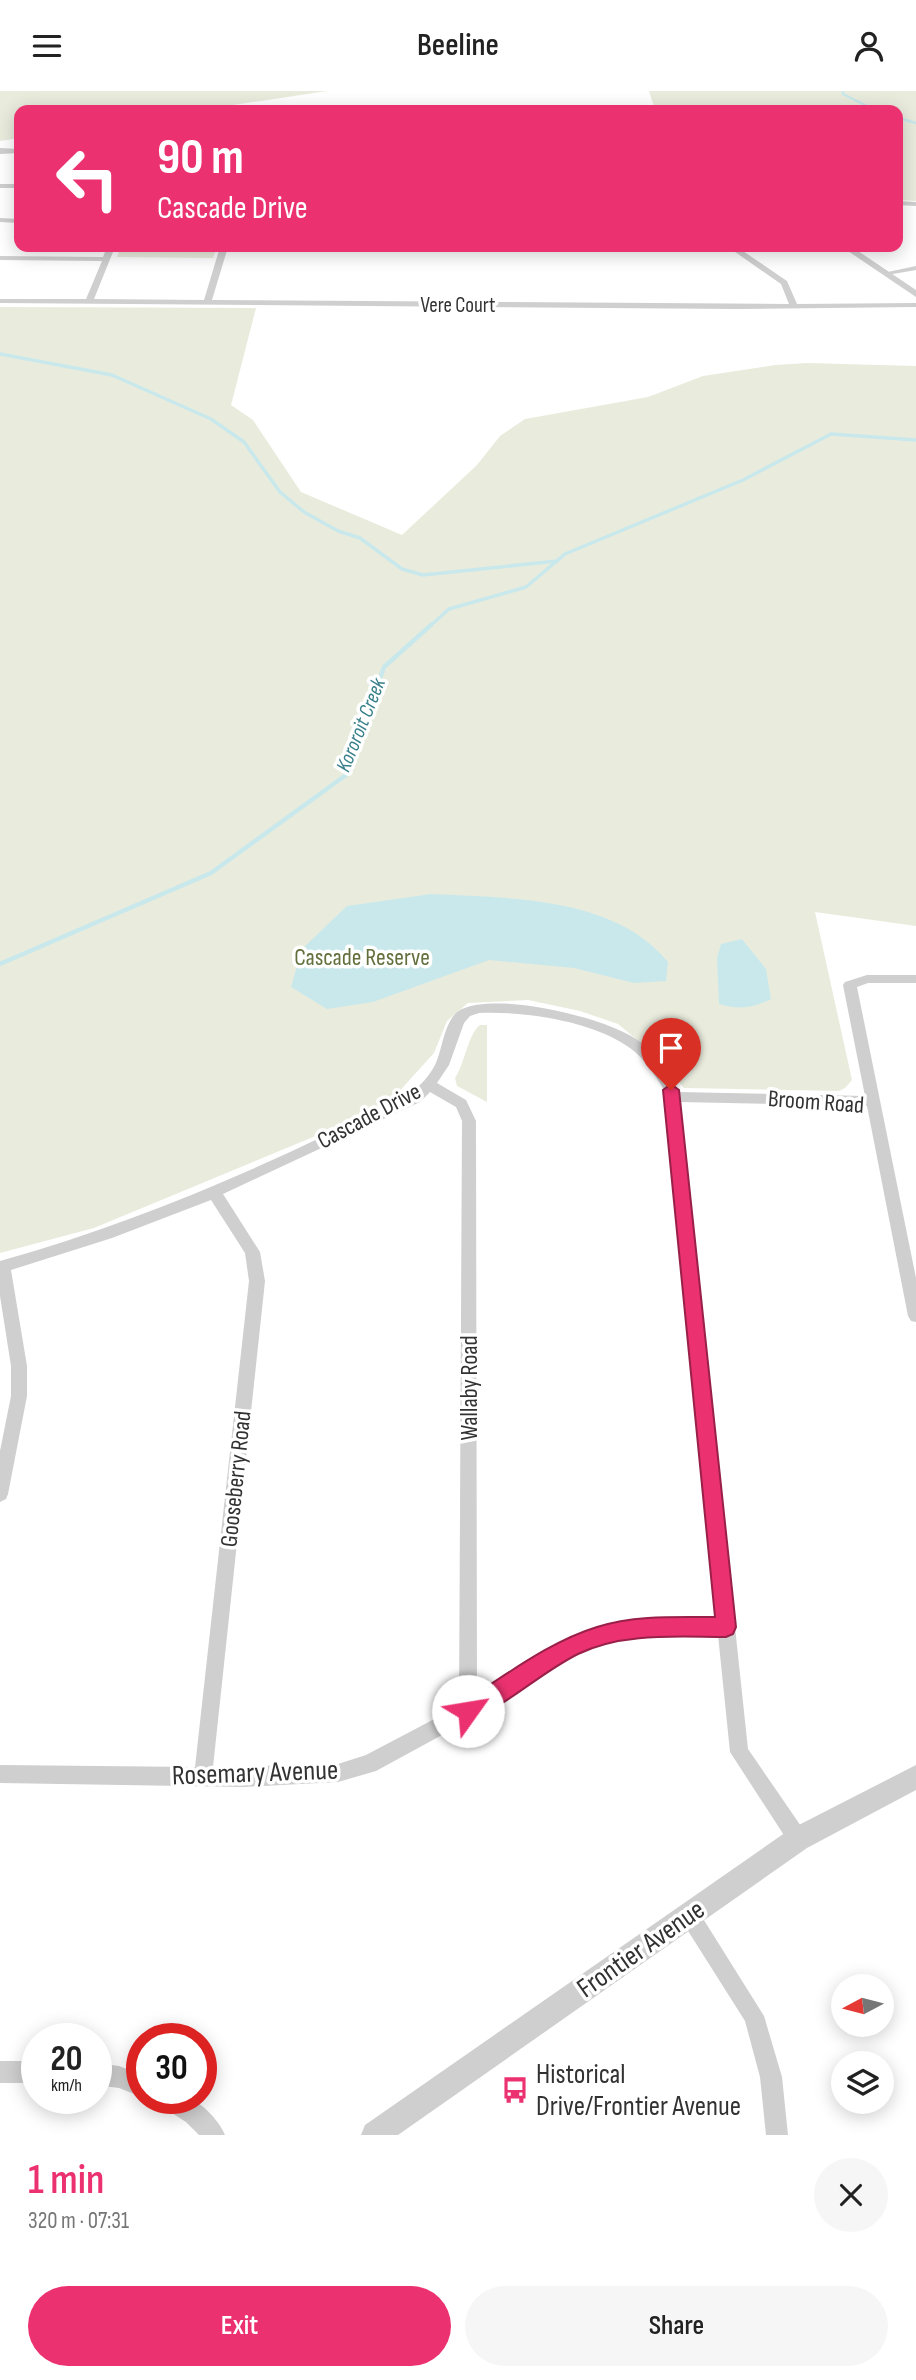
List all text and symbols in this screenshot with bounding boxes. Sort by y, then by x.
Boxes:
text: Beeline [417,26,499,65]
icon: menu [28,27,66,65]
icon: person [850,27,888,65]
text: 90 m [157,129,244,188]
icon: left [42,133,133,224]
text: Cascade Drive [157,189,308,228]
street label: Vere Court [421,293,495,318]
water label: Kororoit Creek [331,673,392,775]
park label: Cascade Reserve [294,943,430,972]
pin [641,1018,701,1090]
icon: arrive [652,1029,690,1067]
street label: Cascade Drive [312,1077,426,1155]
street label: Broom Road [767,1084,865,1120]
street label: Wallaby Road [455,1335,484,1441]
street label: Gooseberry Road [214,1409,258,1549]
position arrow [431,1674,505,1748]
street label: Rosemary Avenue [171,1754,339,1792]
street label: Frontier Avenue [571,1893,711,2005]
north arrow [831,1974,894,2037]
map controls [831,1974,894,2114]
speed limit sign: 30 [126,2023,217,2114]
text: 20 [51,2038,83,2081]
button: layers [831,2051,894,2114]
place label: Historical Drive/Frontier Avenue [536,2058,741,2123]
text: km/h [51,2075,82,2096]
bus stop icon: Historical Drive/Frontier Avenue [500,2075,530,2105]
text: 1 min [28,2155,104,2206]
button: close [814,2158,888,2232]
text: 320 m · 07:31 [28,2207,129,2235]
button: Exit [28,2286,451,2366]
button: Share [465,2286,888,2366]

